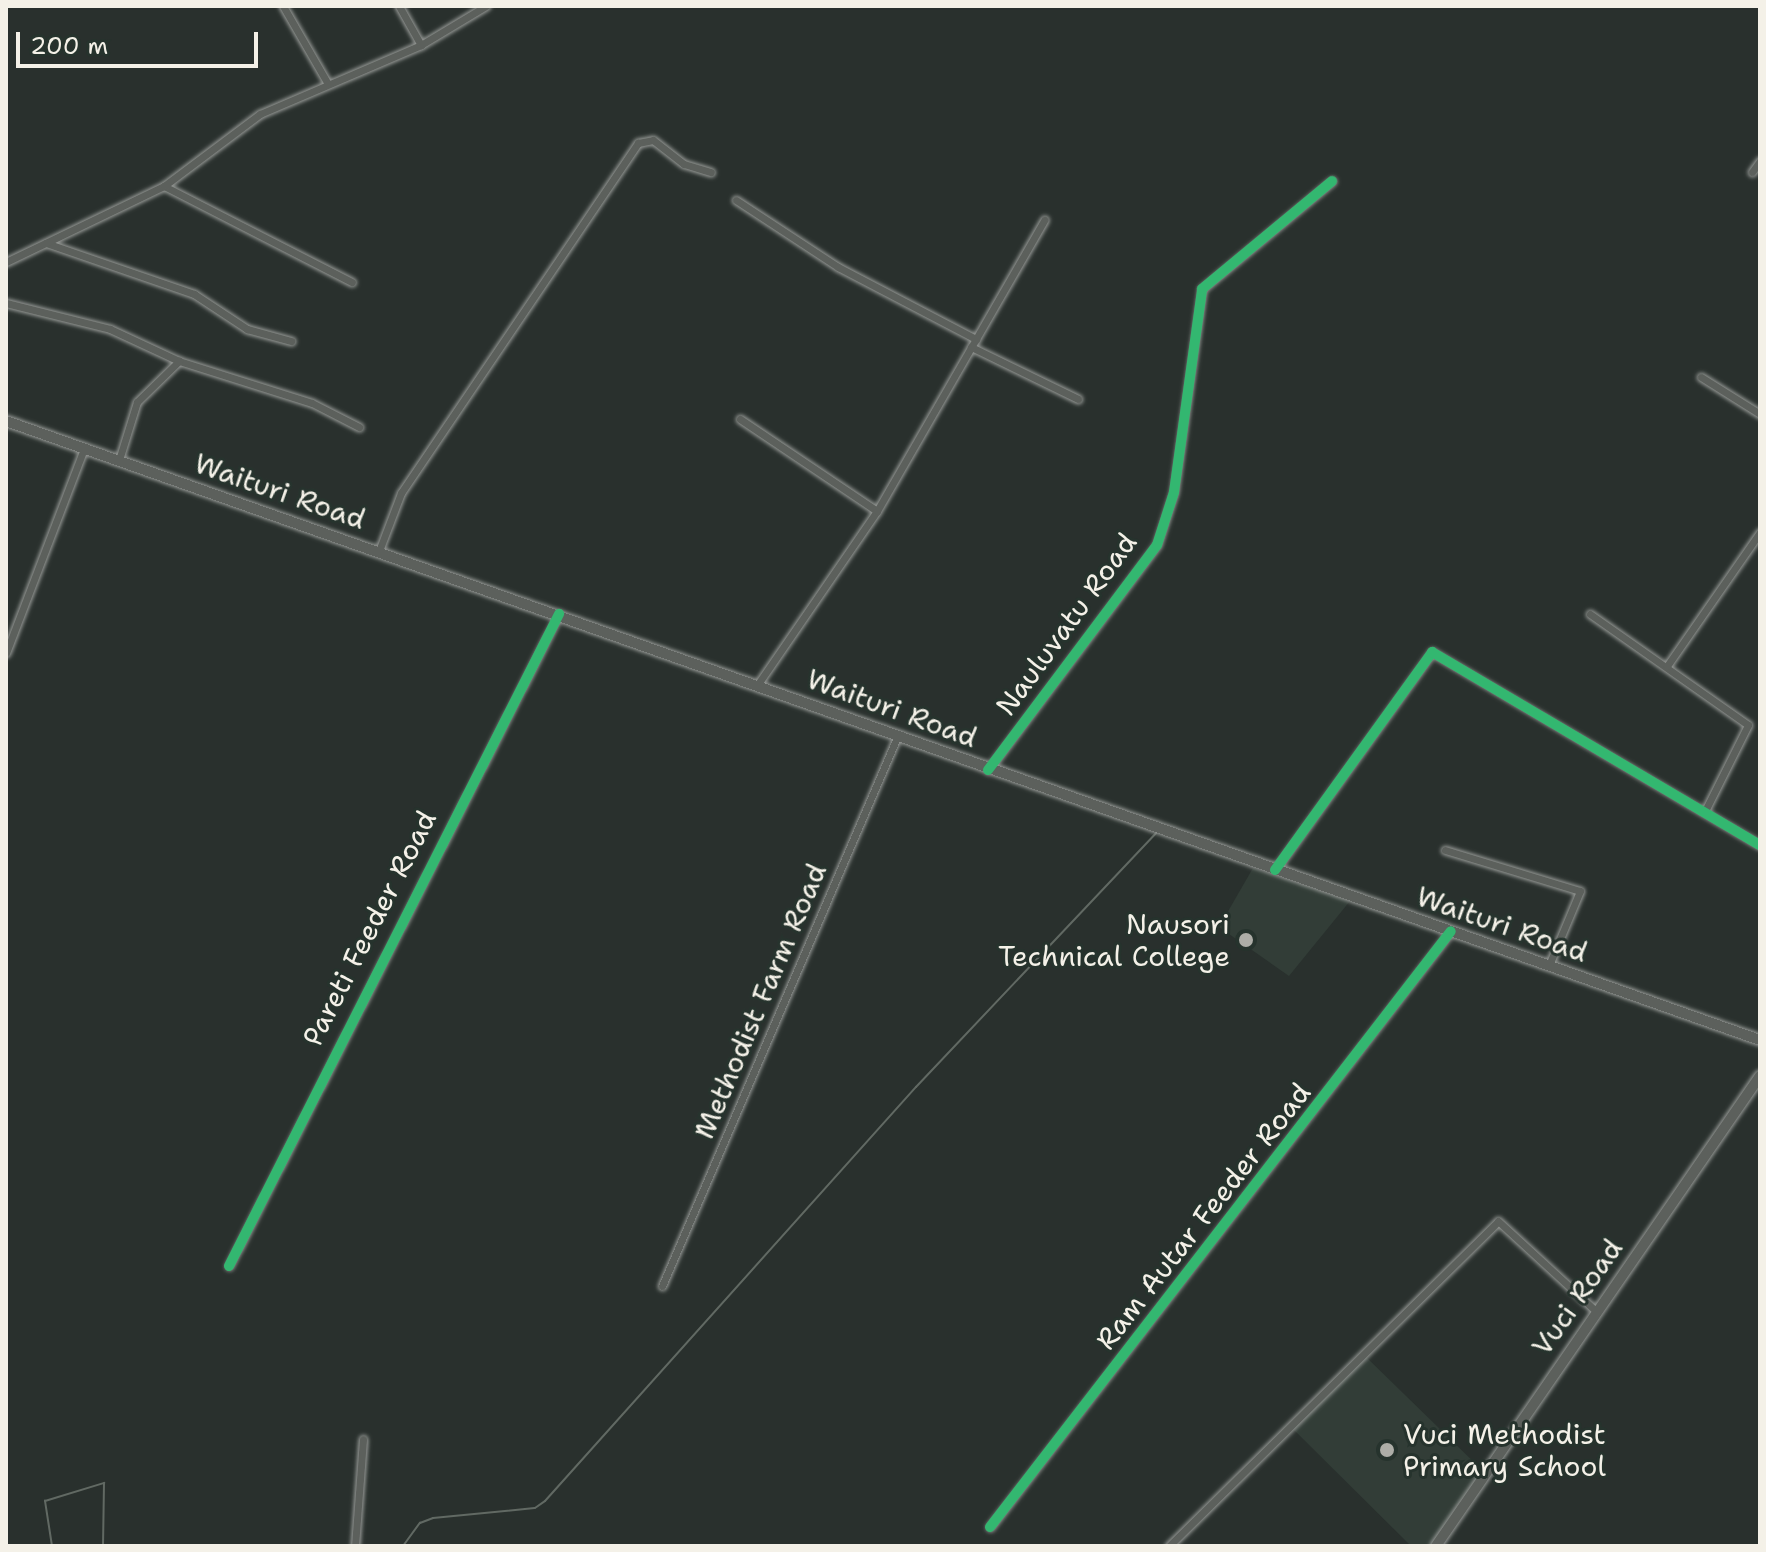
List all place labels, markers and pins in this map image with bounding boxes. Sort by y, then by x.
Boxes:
place label: Nausori Technical College [998,907,1230,973]
marker: Nausori Technical College [1237,931,1255,949]
place label: Vuci Methodist Primary School [1403,1417,1606,1483]
marker: Vuci Methodist Primary School [1378,1441,1396,1459]

